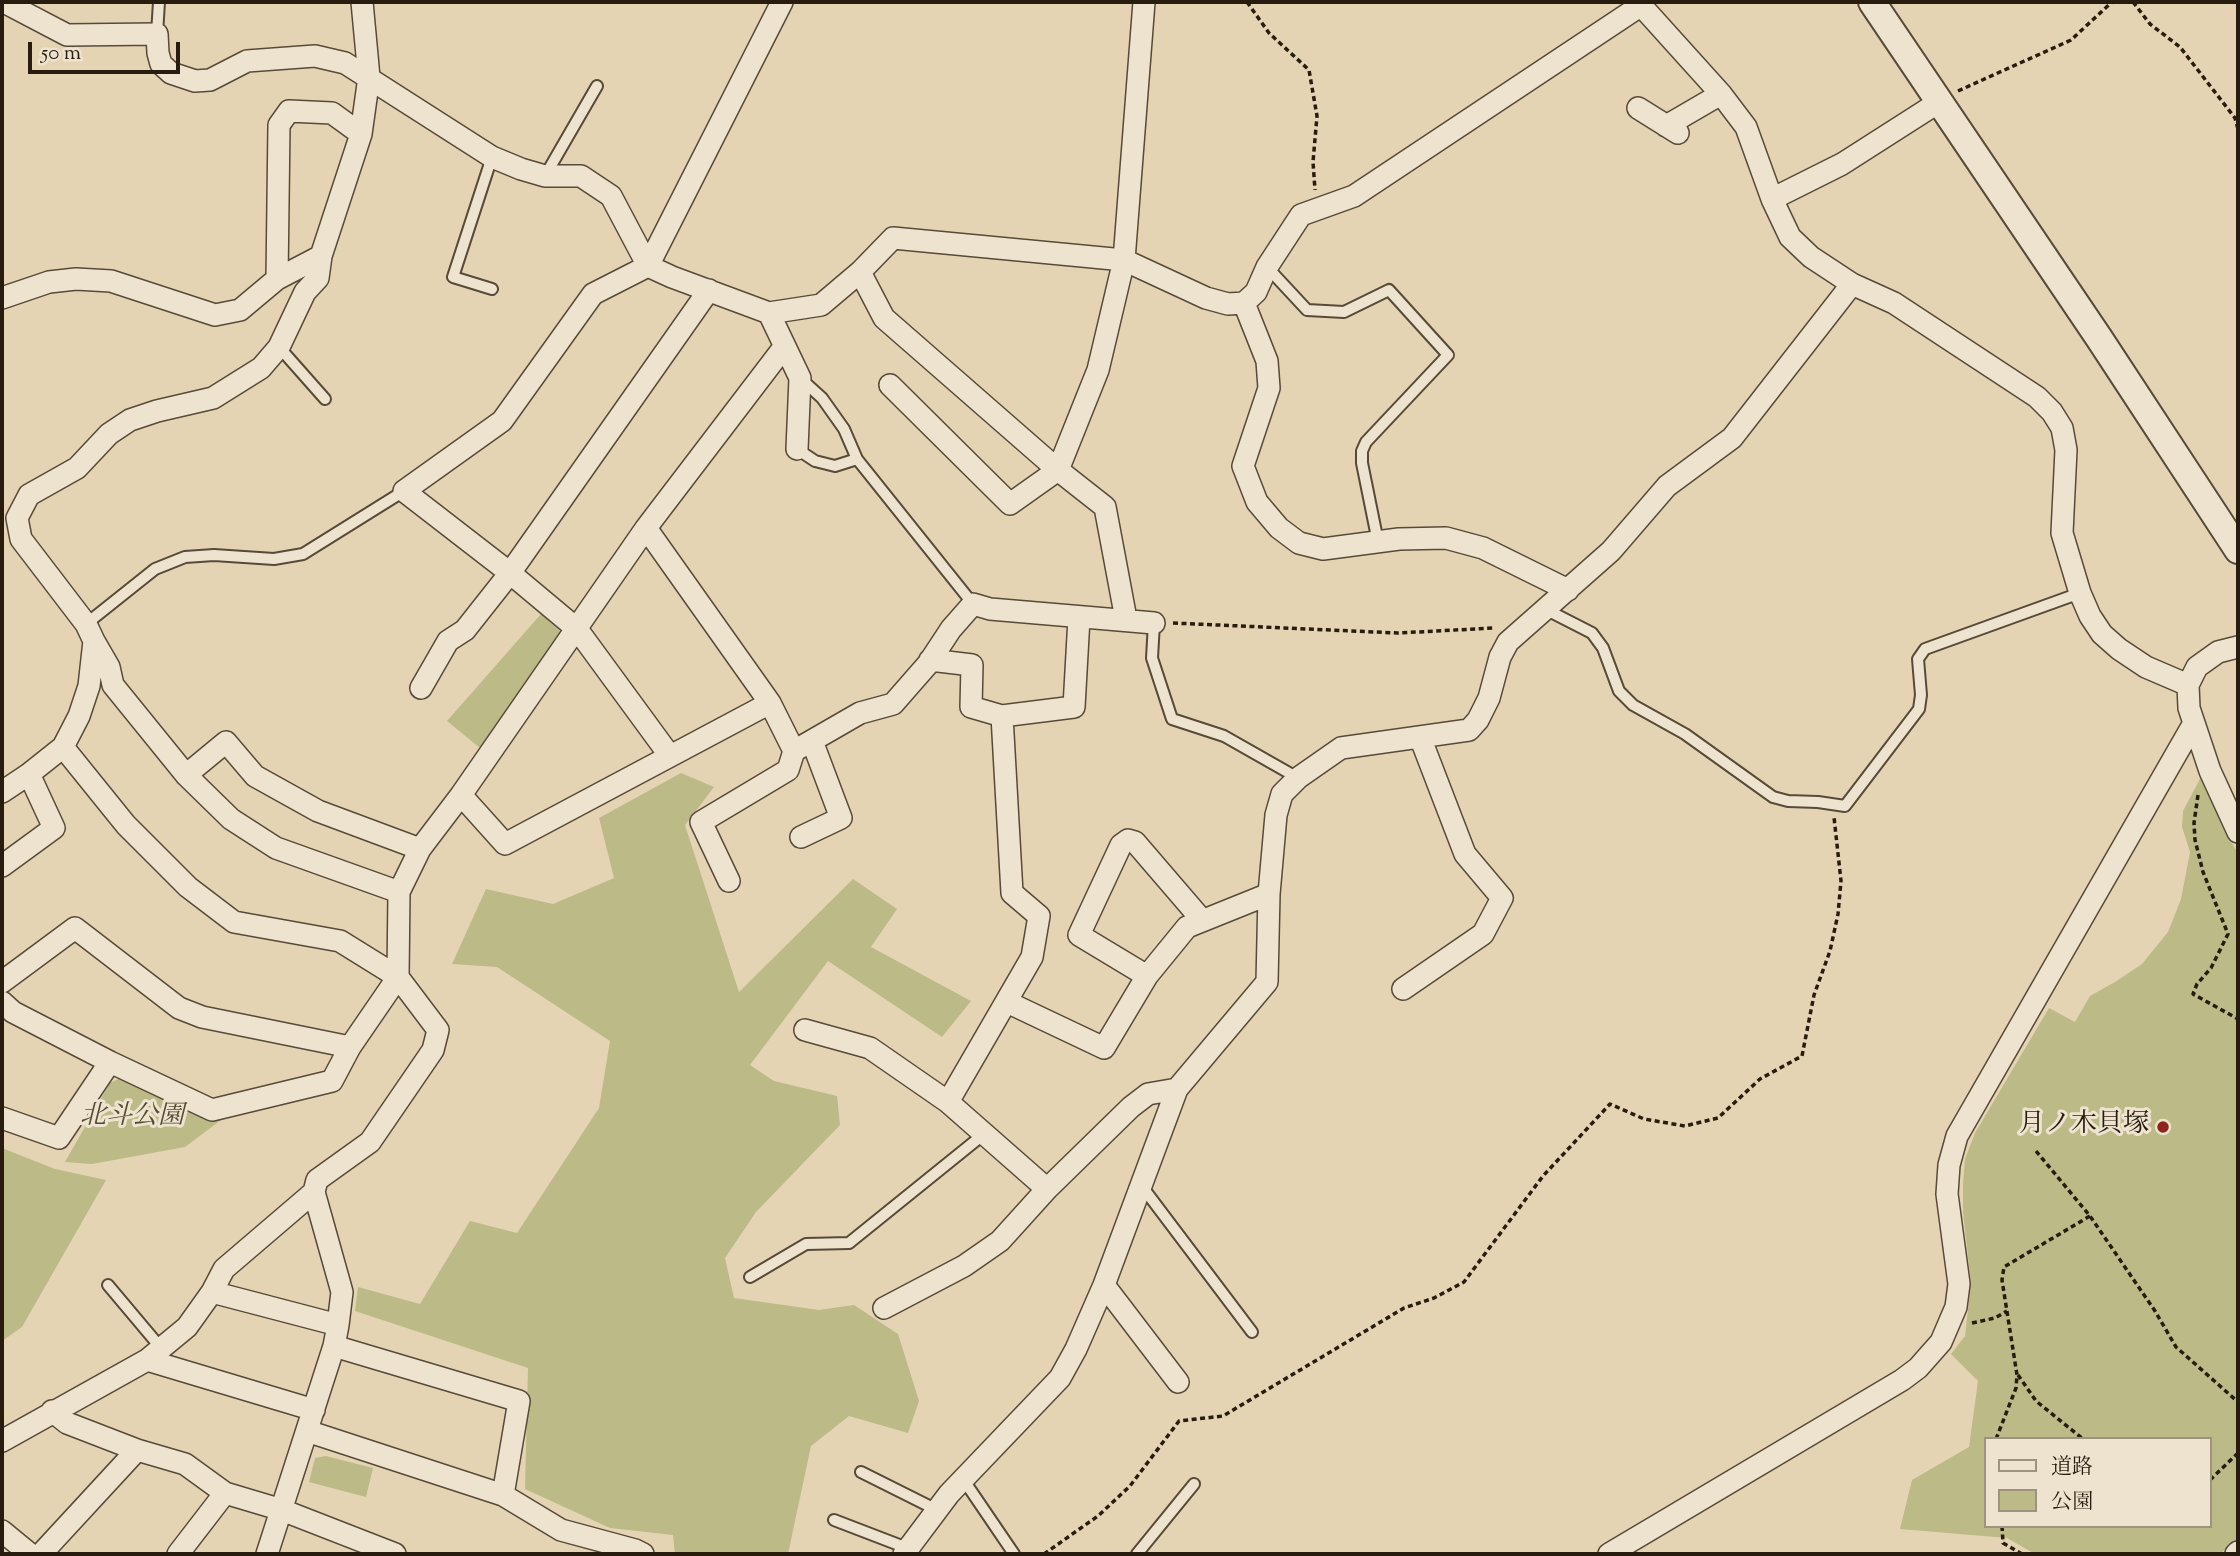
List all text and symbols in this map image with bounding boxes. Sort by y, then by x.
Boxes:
scale bar [32,28,184,72]
text: 50 m [41,39,81,69]
park label: 北斗公園 [80,1103,184,1135]
place label: 月ノ木貝塚 [2019,1111,2149,1143]
marker: 月ノ木貝塚 [2155,1119,2171,1135]
legend [1984,1437,2212,1528]
text: 道路 [2051,1453,2093,1483]
text: 公園 [2051,1488,2093,1518]

